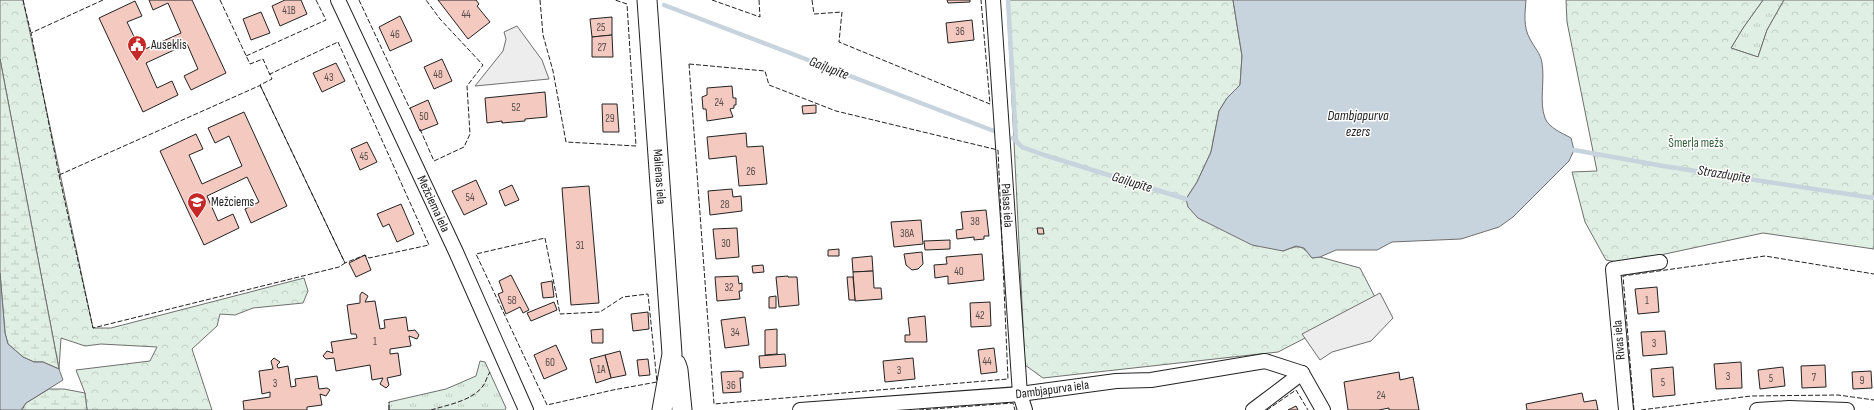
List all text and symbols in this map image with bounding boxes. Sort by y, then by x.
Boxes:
house number: 41B [282,4,296,17]
house number: 44 [461,8,471,21]
house number: 25 [597,21,605,34]
house number: 36 [955,25,965,38]
house number: 46 [390,28,400,41]
public building icon: Auseklis [126,34,148,62]
place label: Auseklis [150,37,187,53]
house number: 27 [598,41,607,54]
water label: Gaiļupīte [807,53,852,83]
house number: 48 [433,68,443,81]
house number: 43 [324,71,334,84]
house number: 24 [714,96,724,109]
house number: 52 [512,101,521,114]
water label: Dambjapurva ezers [1327,107,1389,140]
house number: 50 [419,110,429,123]
house number: 29 [605,112,615,125]
park label: Šmerļa mežs [1668,134,1724,151]
street label: Malienas iela [650,148,669,205]
house number: 45 [359,150,369,163]
water label: Strazdupīte [1696,161,1752,187]
house number: 26 [746,165,756,178]
water label: Gaiļupīte [1110,168,1155,196]
street label: Mežciema iela [413,173,454,235]
street label: Palsas iela [998,183,1017,228]
school or university icon: Mežciems [186,191,208,219]
house number: 54 [465,191,475,204]
place label: Mežciems [211,194,255,210]
house number: 28 [720,198,730,211]
house number: 38 [970,215,980,228]
house number: 38A [900,227,914,240]
house number: 30 [721,237,731,250]
house number: 31 [576,239,584,252]
house number: 40 [954,265,964,278]
house number: 32 [724,281,734,294]
house number: 58 [507,294,517,307]
house number: 1 [1645,294,1649,307]
house number: 42 [975,309,985,322]
street label: Rīvas iela [1609,319,1629,361]
house number: 34 [730,326,740,339]
house number: 1 [373,335,377,348]
house number: 3 [1652,337,1657,350]
house number: 44 [982,355,992,368]
house number: 60 [545,356,555,369]
house number: 1A [597,363,606,376]
house number: 3 [897,364,902,377]
house number: 3 [1726,370,1731,383]
house number: 7 [1812,371,1817,384]
house number: 5 [1769,372,1773,385]
house number: 9 [1860,374,1865,387]
house number: 5 [1661,376,1665,389]
house number: 3 [273,377,278,390]
street label: Dambjapurva iela [1015,377,1090,402]
house number: 36 [726,379,736,392]
house number: 24 [1376,389,1386,402]

